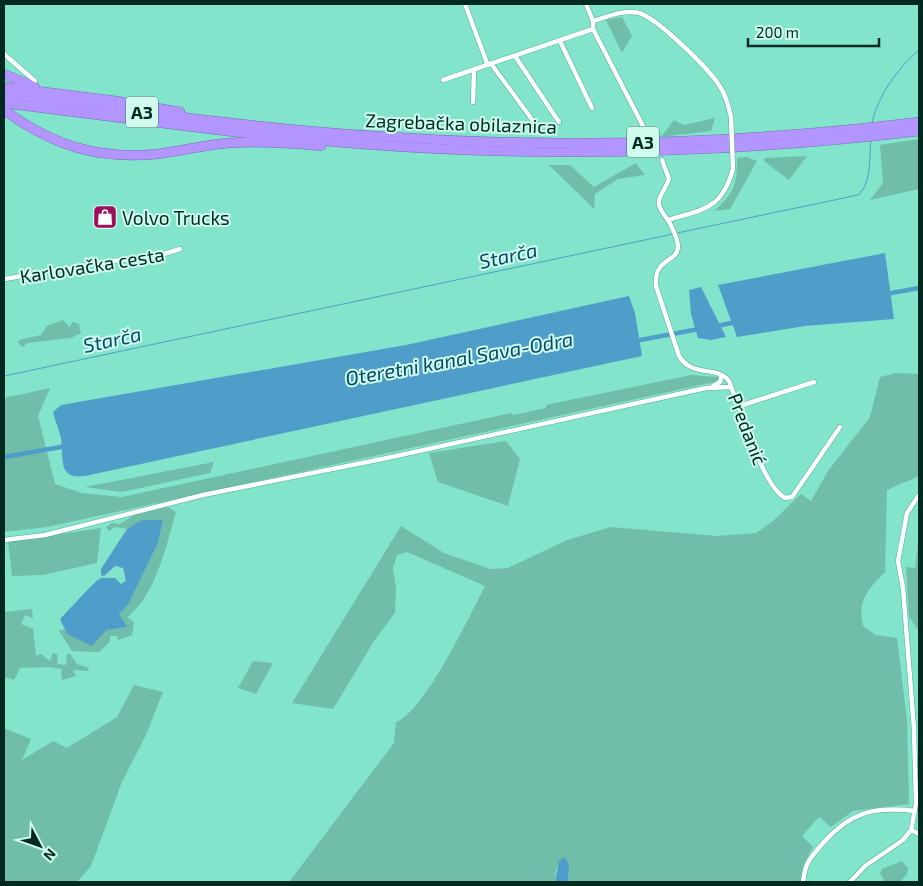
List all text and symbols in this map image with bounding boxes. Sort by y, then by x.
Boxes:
scale bar [748,15,879,47]
text: 200 m [756,23,799,41]
road number: A3 [126,96,158,128]
street label: Zagrebačka obilaznica [365,108,557,138]
road number: A3 [627,126,659,158]
shop icon: Volvo Trucks [92,204,118,230]
place label: Volvo Trucks [122,206,230,229]
water label: Starča [477,237,539,273]
street label: Karlovačka cesta [18,242,166,288]
water label: Starča [81,321,143,357]
water label: Oteretni kanal Sava-Odra [343,326,575,390]
street label: Predanić [724,390,772,468]
north arrow [15,821,65,871]
text: N [40,845,60,864]

